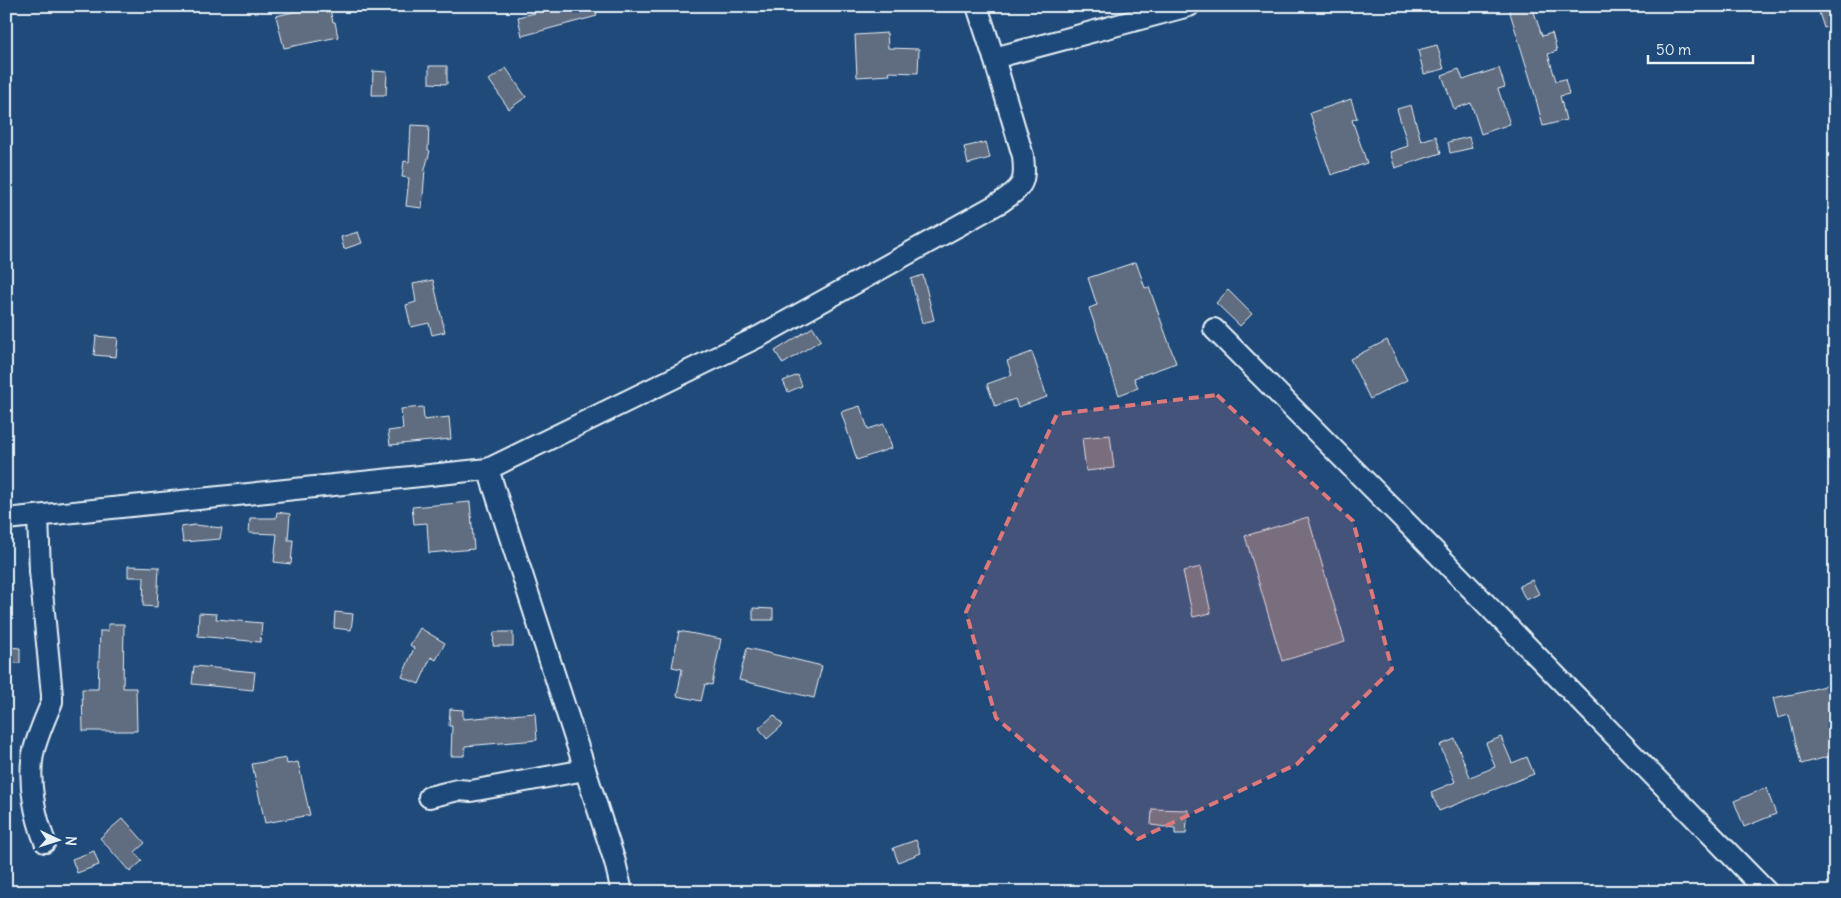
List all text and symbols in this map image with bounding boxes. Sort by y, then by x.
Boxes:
scale bar [1648,32,1754,64]
text: 50 m [1656,40,1691,59]
north arrow [32,816,82,866]
text: N [62,835,80,846]

